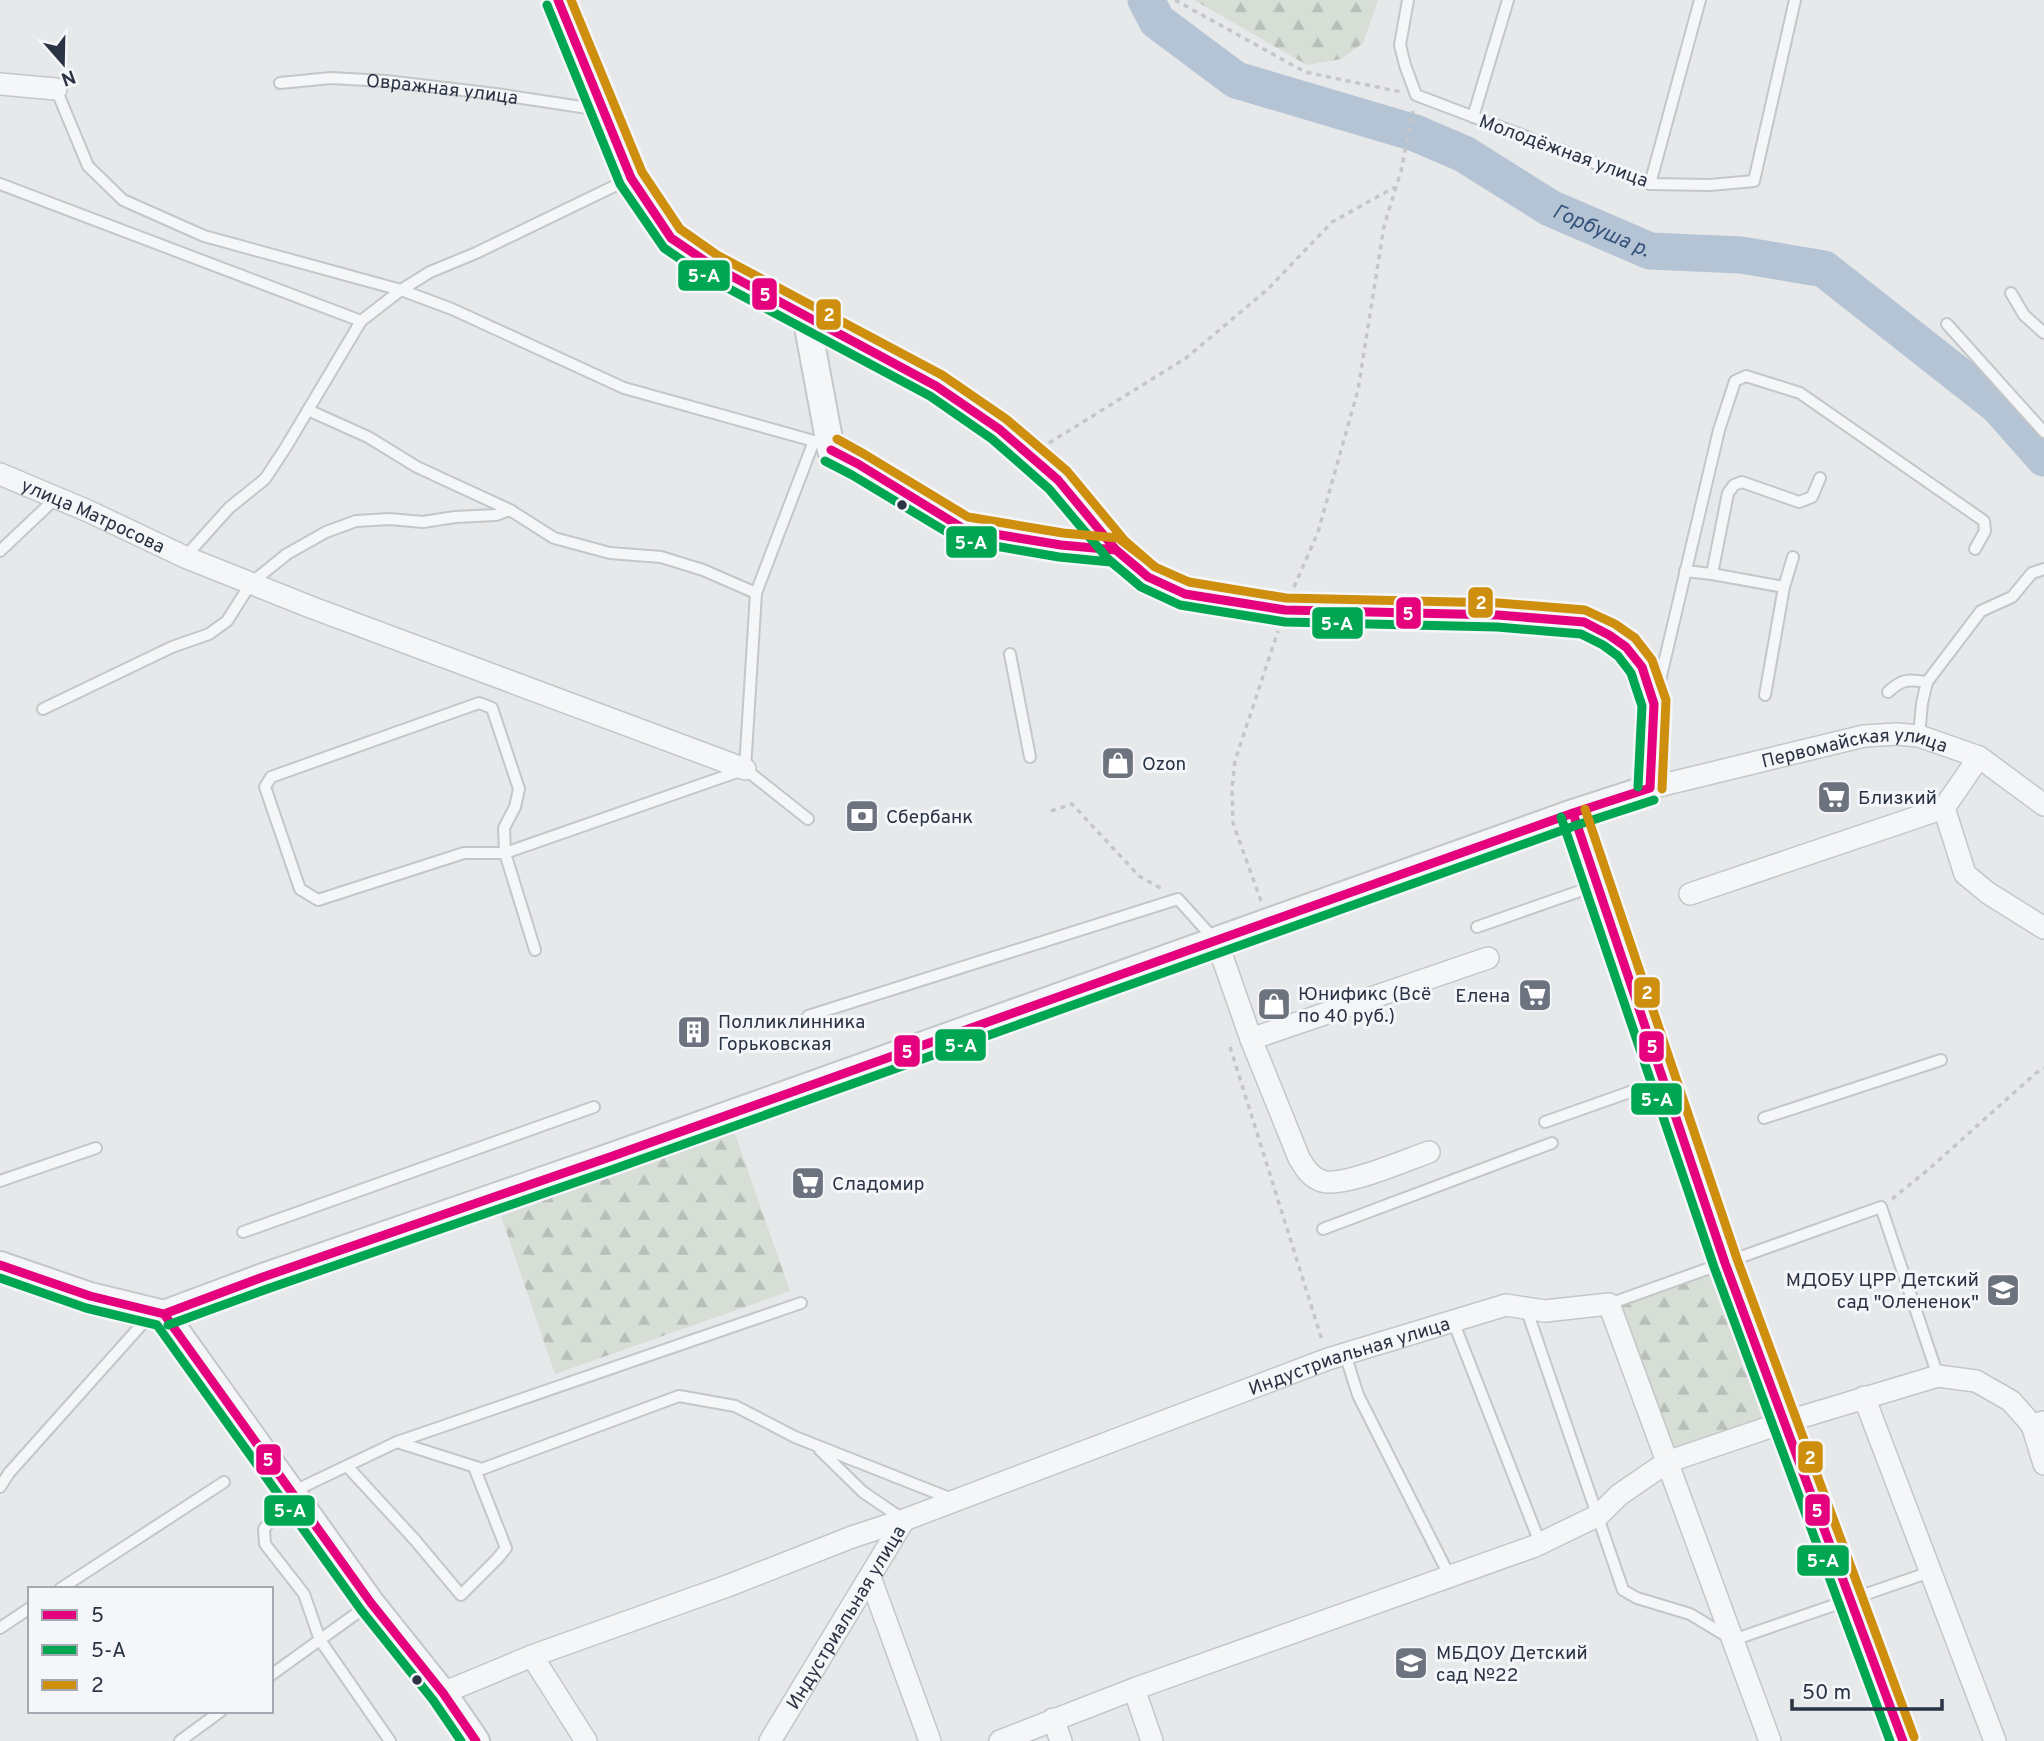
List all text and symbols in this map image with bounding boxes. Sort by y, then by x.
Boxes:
north arrow [28,28,98,98]
text: N [58,63,79,91]
street label: Овражная улица [365,70,520,111]
street label: Молодёжная улица [1475,110,1651,194]
water label: Горбуша р. [1548,199,1654,264]
line badge: 5-А [677,259,731,292]
text: 5-А [688,265,721,289]
line badge: 5 [751,277,778,311]
text: 5 [759,284,771,308]
line badge: 2 [815,298,842,331]
text: 2 [823,304,835,328]
street label: улица Матросова [17,474,168,560]
unlabelled marker [895,498,909,512]
line badge: 5-А [945,525,998,559]
text: 5-А [955,532,988,556]
line badge: 2 [1467,586,1494,619]
text: 2 [1475,592,1487,616]
line badge: 5 [1395,596,1422,630]
text: 5 [1402,603,1414,627]
line badge: 5-А [1311,606,1364,640]
text: 5-А [1321,613,1354,637]
street label: Первомайская улица [1759,724,1950,774]
shop icon: Ozon [1099,744,1137,782]
place label: Ozon [1142,753,1186,777]
supermarket icon: Близкий [1815,778,1853,816]
place label: Близкий [1858,787,1937,811]
bank icon: Сбербанк [843,797,881,835]
place label: Сбербанк [886,806,973,830]
supermarket icon: Елена [1516,976,1554,1014]
line badge: 2 [1633,976,1661,1009]
text: 2 [1641,982,1653,1006]
place label: Юнификс (Всё по 40 руб.) [1298,983,1431,1029]
shop icon: Юнификс (Всё по 40 руб.) [1255,985,1293,1023]
place label: Елена [1455,985,1510,1009]
place label: Полликлинника Горьковская [718,1011,865,1057]
building icon: Полликлинника Горьковская [675,1013,713,1051]
line badge: 5-А [934,1028,987,1062]
line badge: 5 [1638,1030,1665,1063]
line badge: 5 [893,1034,921,1068]
text: 5-А [945,1035,978,1059]
text: 5 [1646,1036,1658,1060]
text: 5 [901,1041,913,1065]
line badge: 5-А [1630,1082,1683,1116]
text: 5-А [1641,1089,1674,1113]
supermarket icon: Сладомир [789,1164,827,1202]
place label: Сладомир [832,1173,924,1197]
place label: МДОБУ ЦРР Детский сад "Олененок" [1786,1269,1979,1315]
school or university icon: МДОБУ ЦРР Детский сад "Олененок" [1984,1271,2022,1309]
street label: Индустриальная улица [1245,1313,1453,1402]
line badge: 2 [1797,1440,1824,1474]
line badge: 5 [255,1443,282,1476]
text: 2 [1804,1447,1816,1471]
text: 5 [262,1449,274,1473]
line badge: 5 [1804,1493,1831,1527]
line badge: 5-А [263,1494,316,1527]
text: 5-А [274,1500,307,1524]
text: 5 [1811,1500,1823,1524]
street label: Индустриальная улица [782,1522,912,1714]
line badge: 5-А [1796,1544,1850,1577]
text: 5-А [1807,1550,1840,1574]
legend [28,1587,273,1713]
text: 5 [91,1603,104,1630]
text: 5-А [91,1638,126,1665]
place label: МБДОУ Детский сад №22 [1436,1642,1588,1688]
school or university icon: МБДОУ Детский сад №22 [1392,1644,1430,1682]
scale bar [1792,1668,1942,1712]
text: 2 [91,1673,104,1700]
unlabelled marker [410,1673,424,1687]
text: 50 m [1802,1680,1851,1707]

